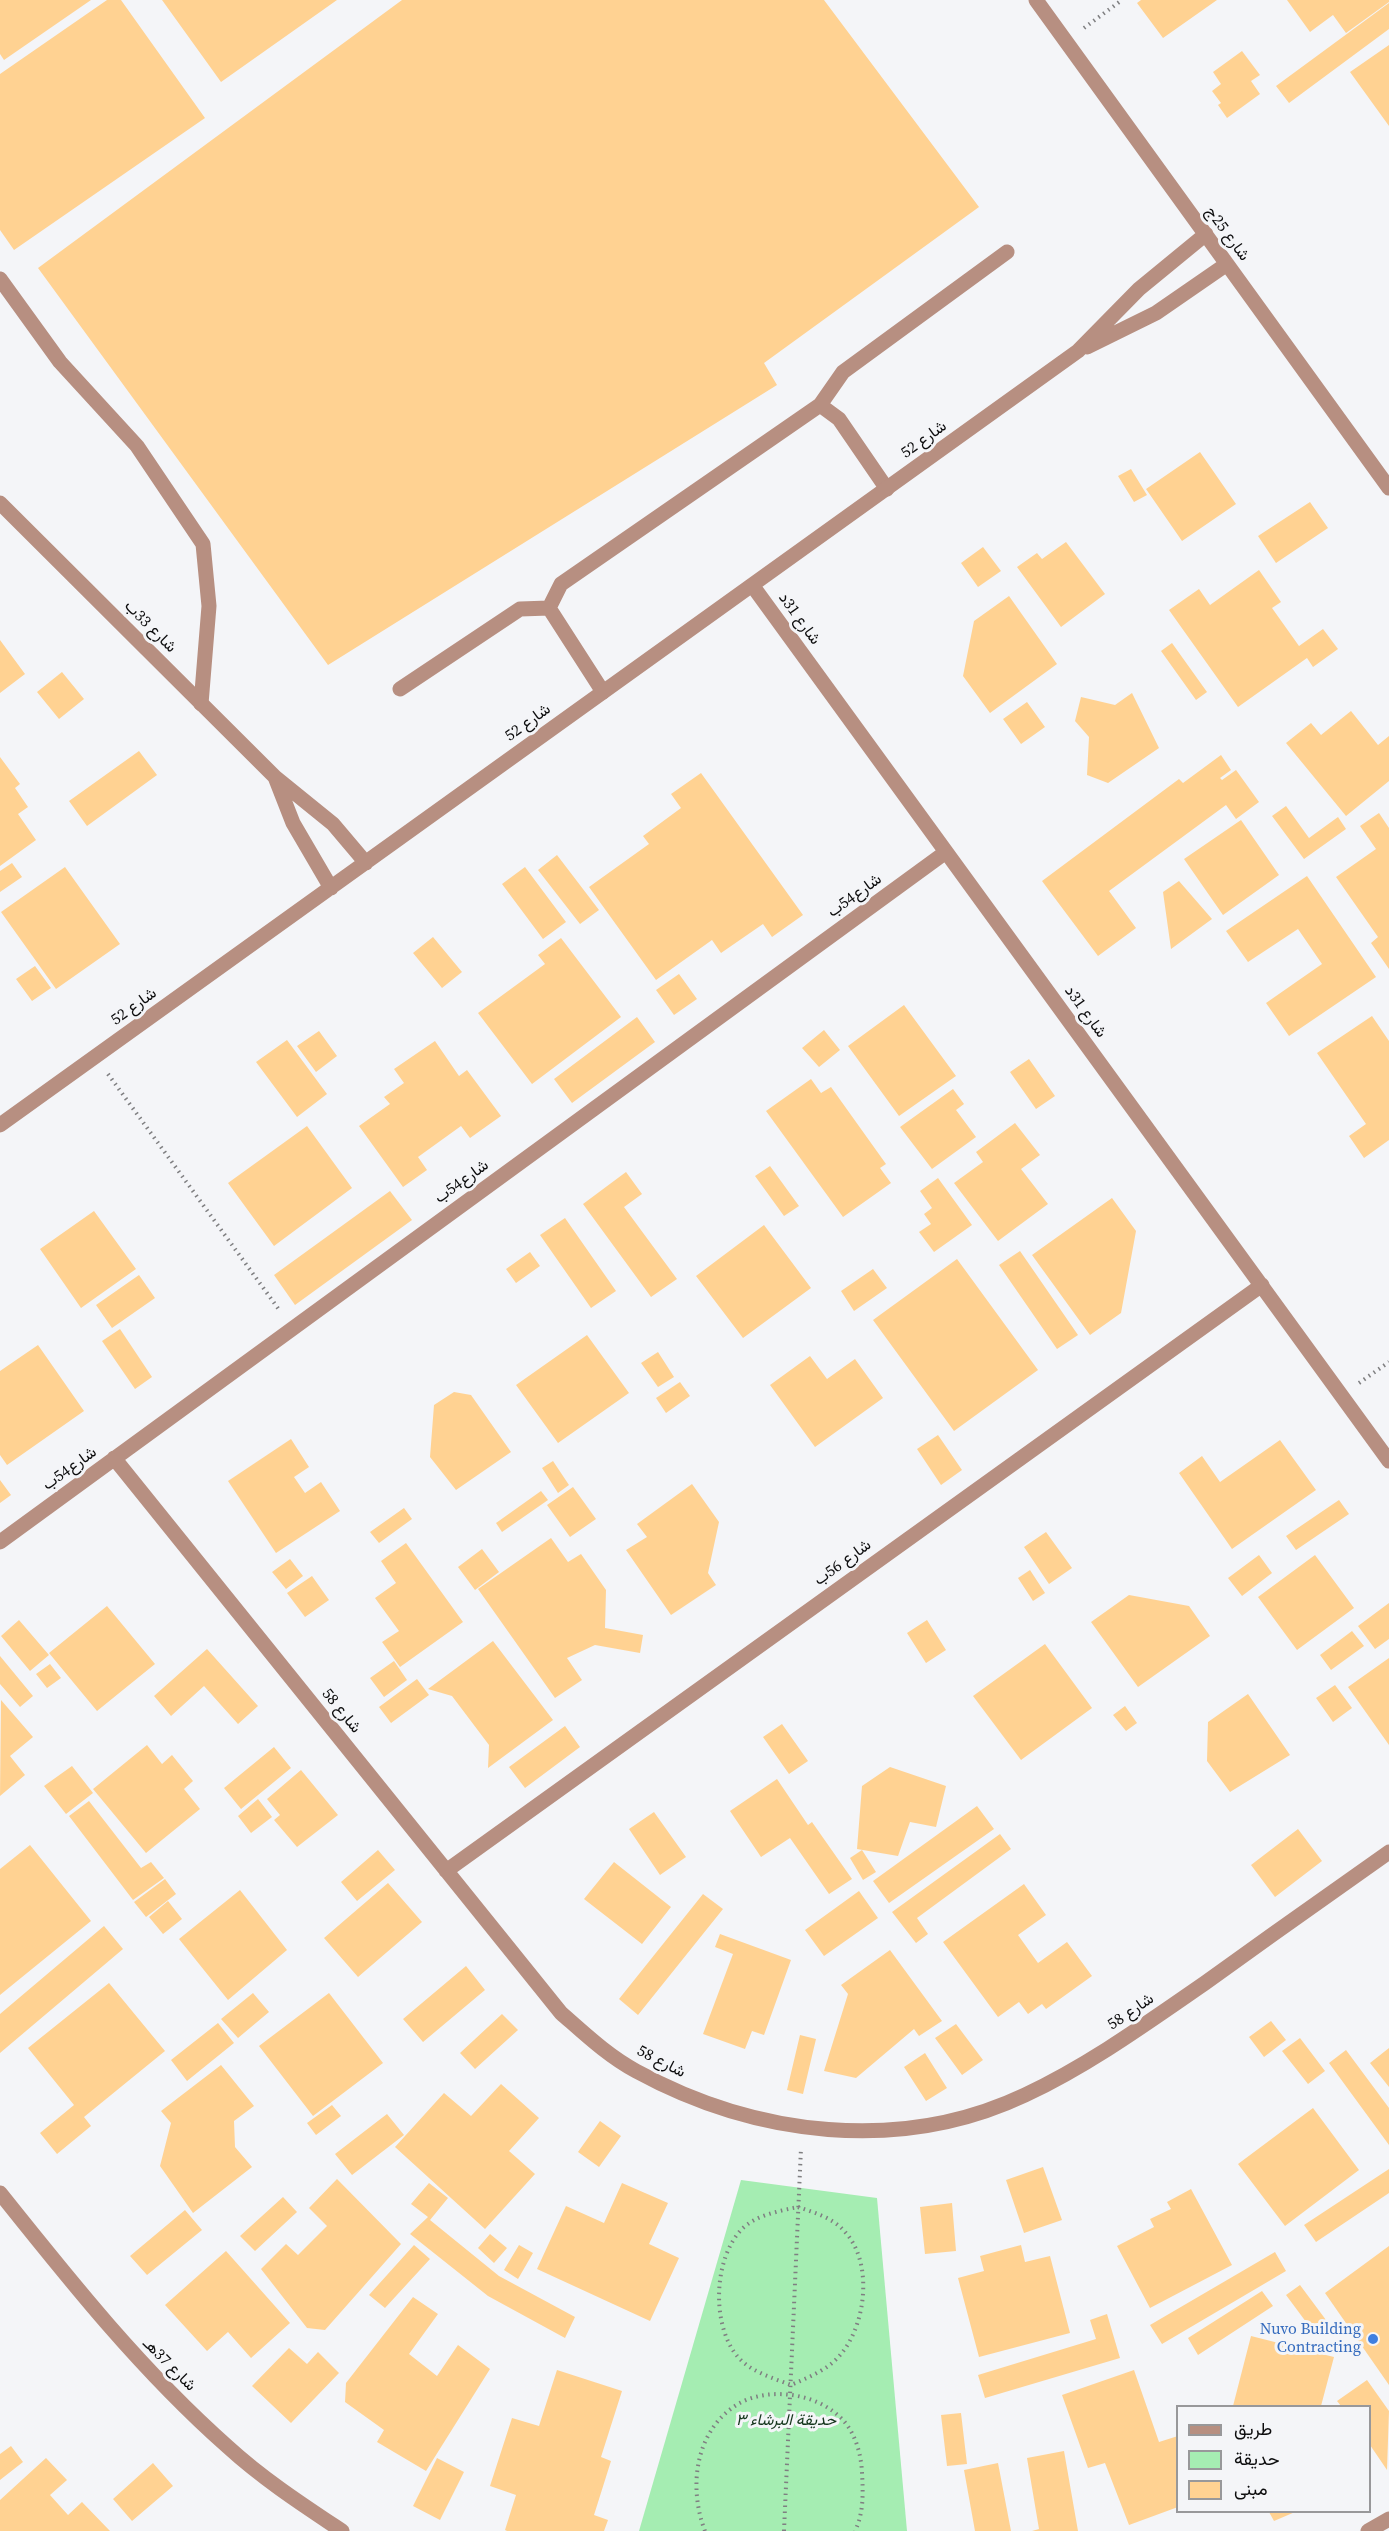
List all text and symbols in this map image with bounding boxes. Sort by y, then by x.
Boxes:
street label: شارع 25ج [1201,203,1253,265]
street label: شارع 52 [897,417,951,463]
street label: شارع 31د [774,589,824,649]
street label: شارع 33ب [120,597,180,657]
street label: شارع 52 [501,700,555,746]
street label: شارع54ب [824,870,886,922]
street label: شارع 31د [1060,982,1110,1042]
street label: شارع 52 [107,984,161,1030]
street label: شارع54ب [431,1156,493,1208]
street label: شارع54ب [39,1443,101,1495]
street label: شارع 56ب [811,1536,875,1590]
street label: شارع 58 [317,1685,365,1737]
street label: شارع 58 [1104,1990,1158,2034]
street label: شارع 58 [634,2042,688,2082]
place label: Nuvo Building Contracting [1260,2320,1361,2358]
marker: Nuvo Building Contracting [1366,2332,1380,2346]
street label: شارع 37هـ [138,2334,200,2396]
legend [1176,2405,1371,2513]
park label: حديقة البرشاء ٣ [736,2411,836,2431]
text: طريق [1234,2416,1272,2441]
text: حديقة [1234,2446,1280,2471]
text: مبنى [1234,2476,1268,2501]

